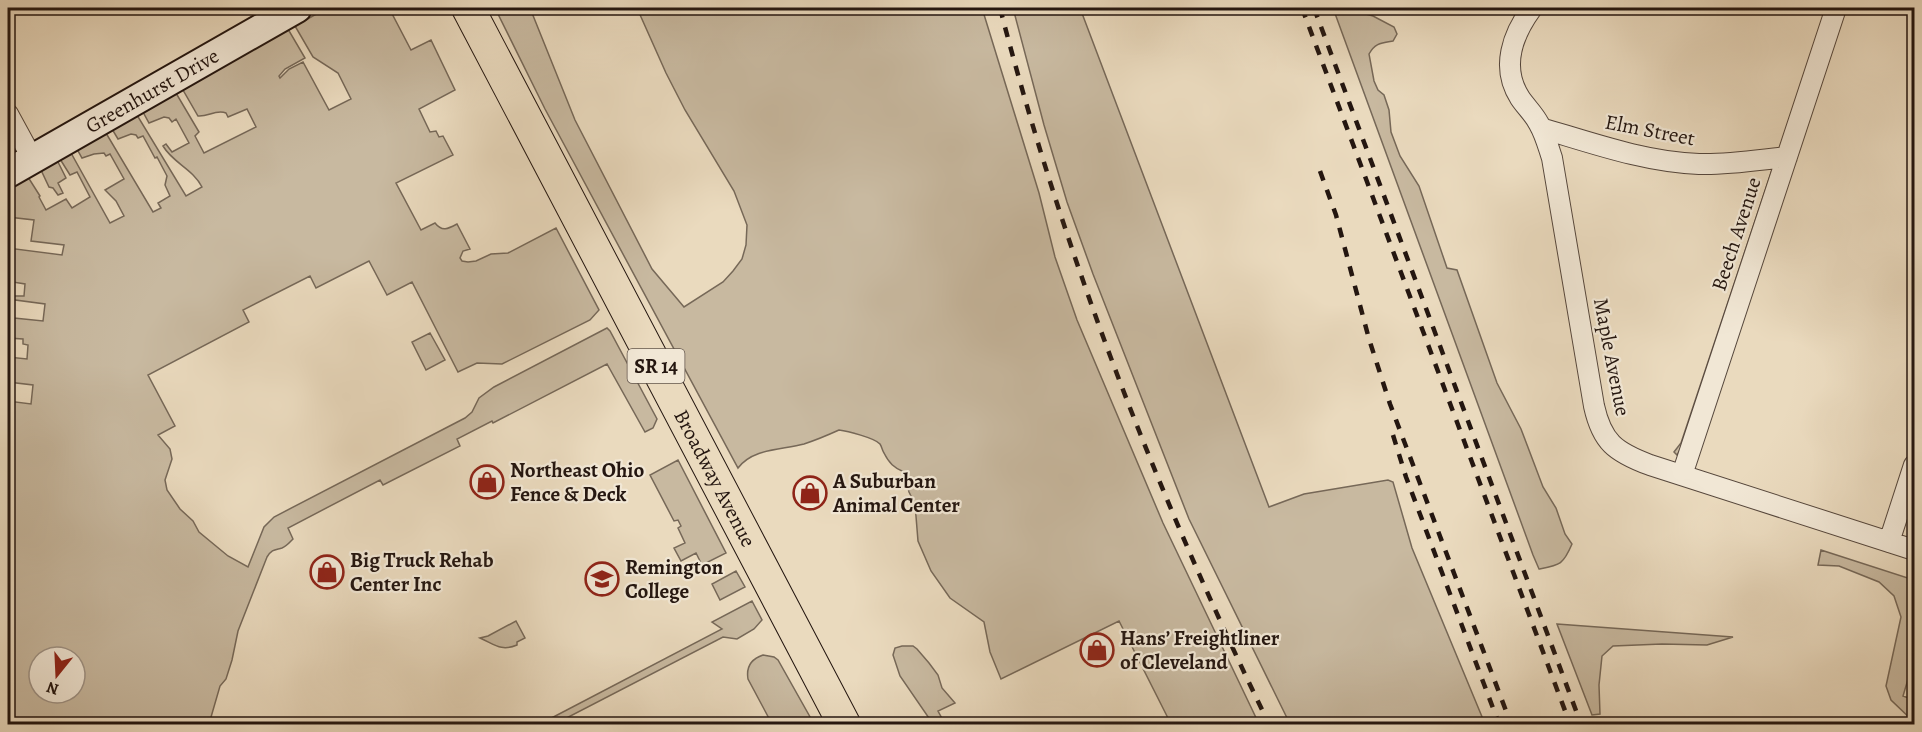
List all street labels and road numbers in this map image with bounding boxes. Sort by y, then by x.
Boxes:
street label: Greenhurst Drive [80,42,224,140]
street label: Elm Street [1603,108,1697,152]
street label: Beech Avenue [1704,174,1768,294]
street label: Maple Avenue [1587,296,1637,418]
road number: SR 14 [628,349,684,383]
street label: Broadway Avenue [667,404,763,552]

